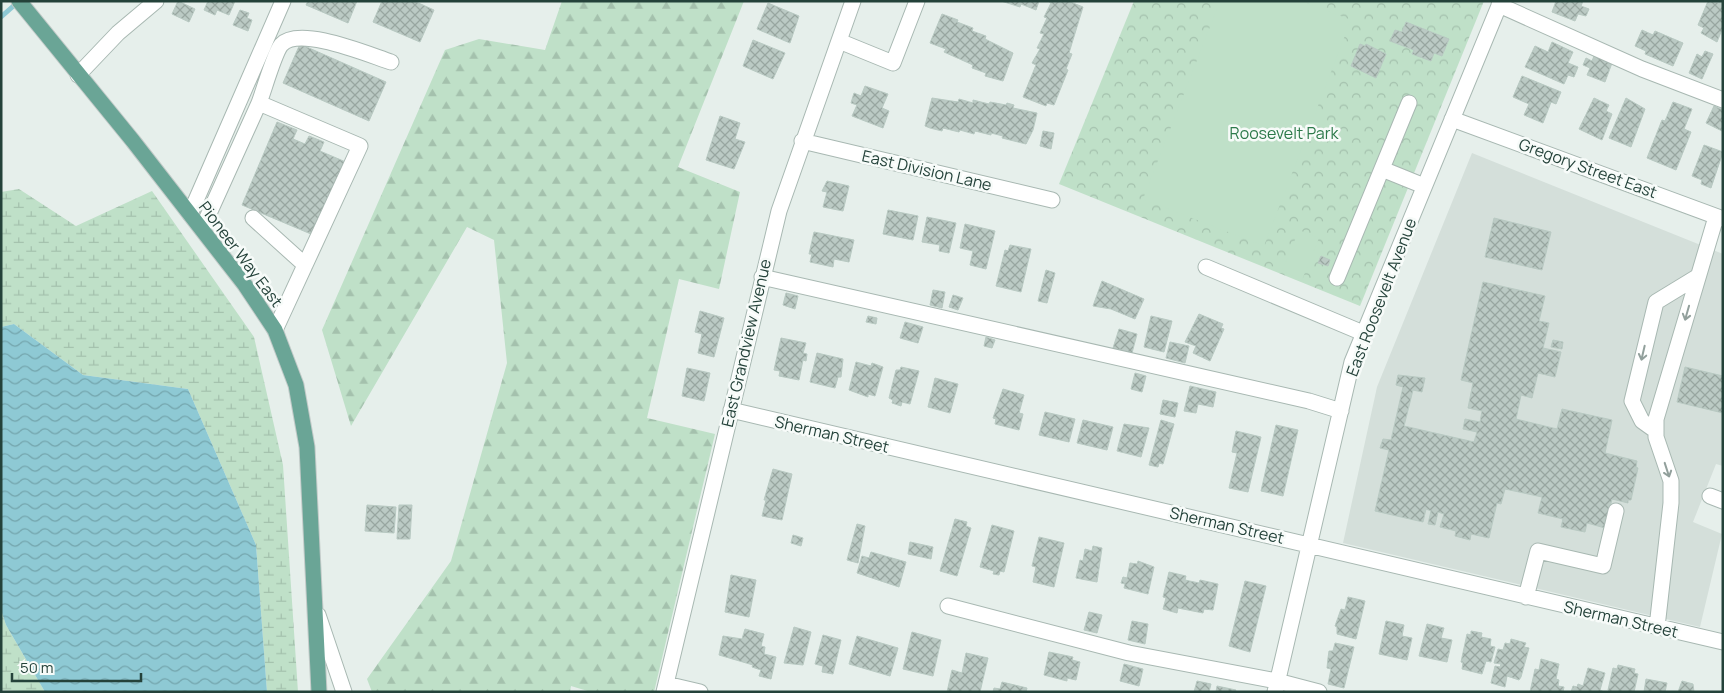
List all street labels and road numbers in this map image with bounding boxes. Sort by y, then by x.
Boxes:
street label: Gregory Street East [1516,133,1660,203]
street label: East Division Lane [860,144,994,196]
street label: Pioneer Way East [194,197,288,311]
street label: East Roosevelt Avenue [1341,215,1421,379]
street label: East Grandview Avenue [716,257,776,429]
street label: Sherman Street [773,410,891,458]
street label: Sherman Street [1168,501,1286,549]
street label: Sherman Street [1562,595,1680,643]

